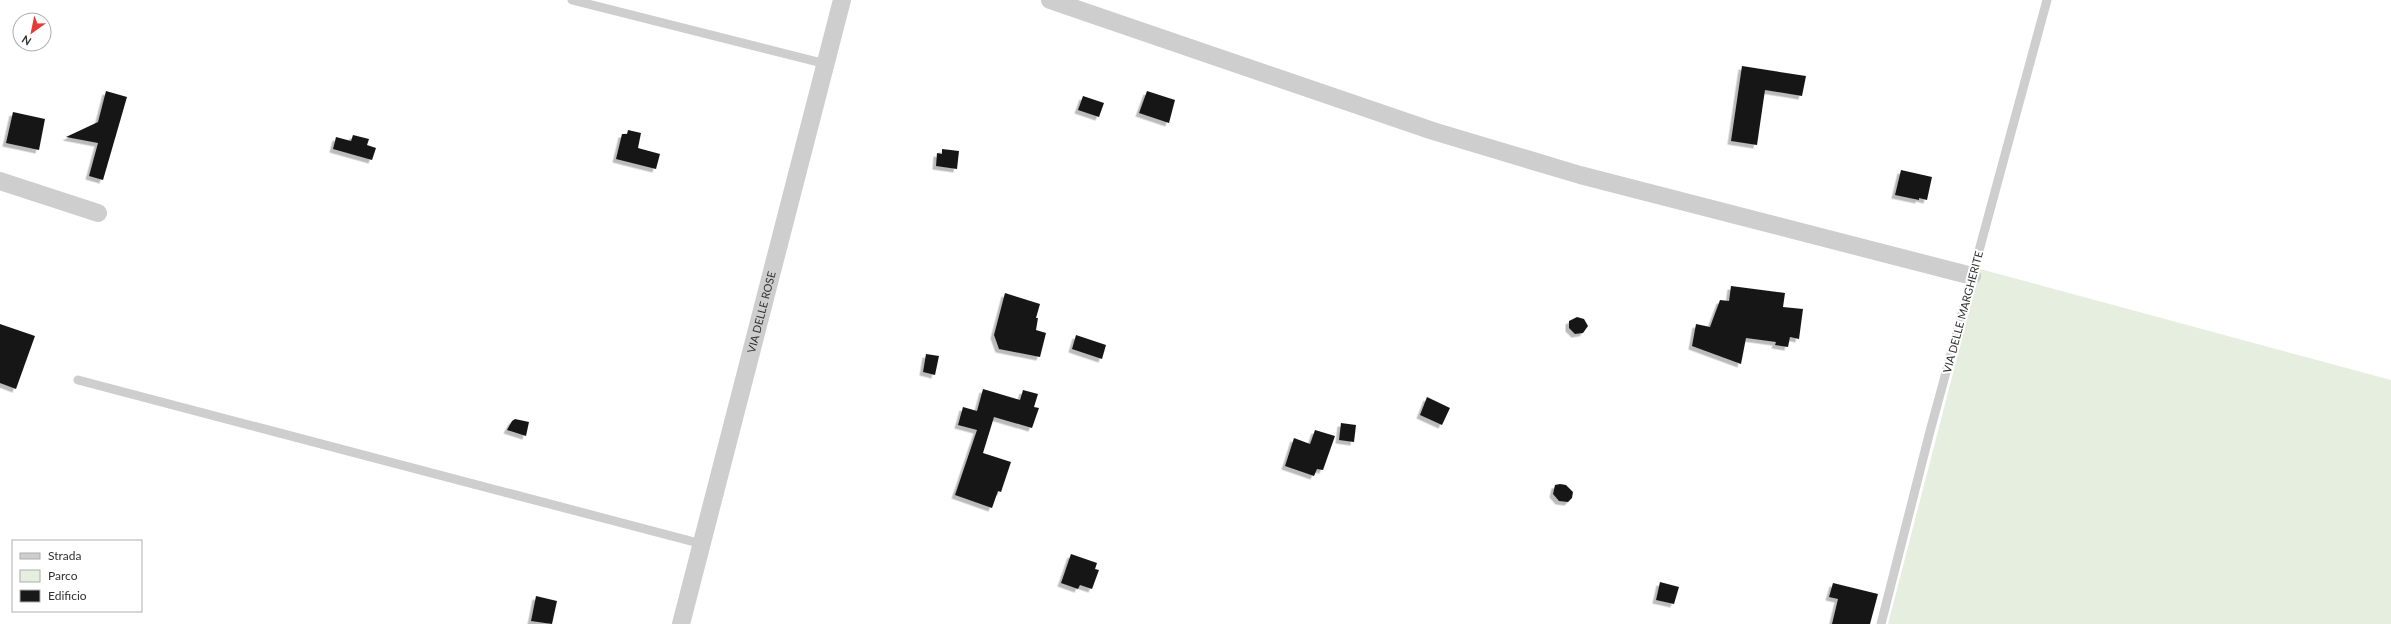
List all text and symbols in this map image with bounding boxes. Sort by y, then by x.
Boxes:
north arrow [12,12,52,52]
text: N [19,33,33,49]
street label: VIA DELLE MARGHERITE [1940,249,1985,374]
street label: VIA DELLE ROSE [744,270,778,354]
legend [12,540,142,612]
text: Strada [48,548,81,563]
text: Parco [48,568,78,583]
text: Edificio [48,588,87,603]

